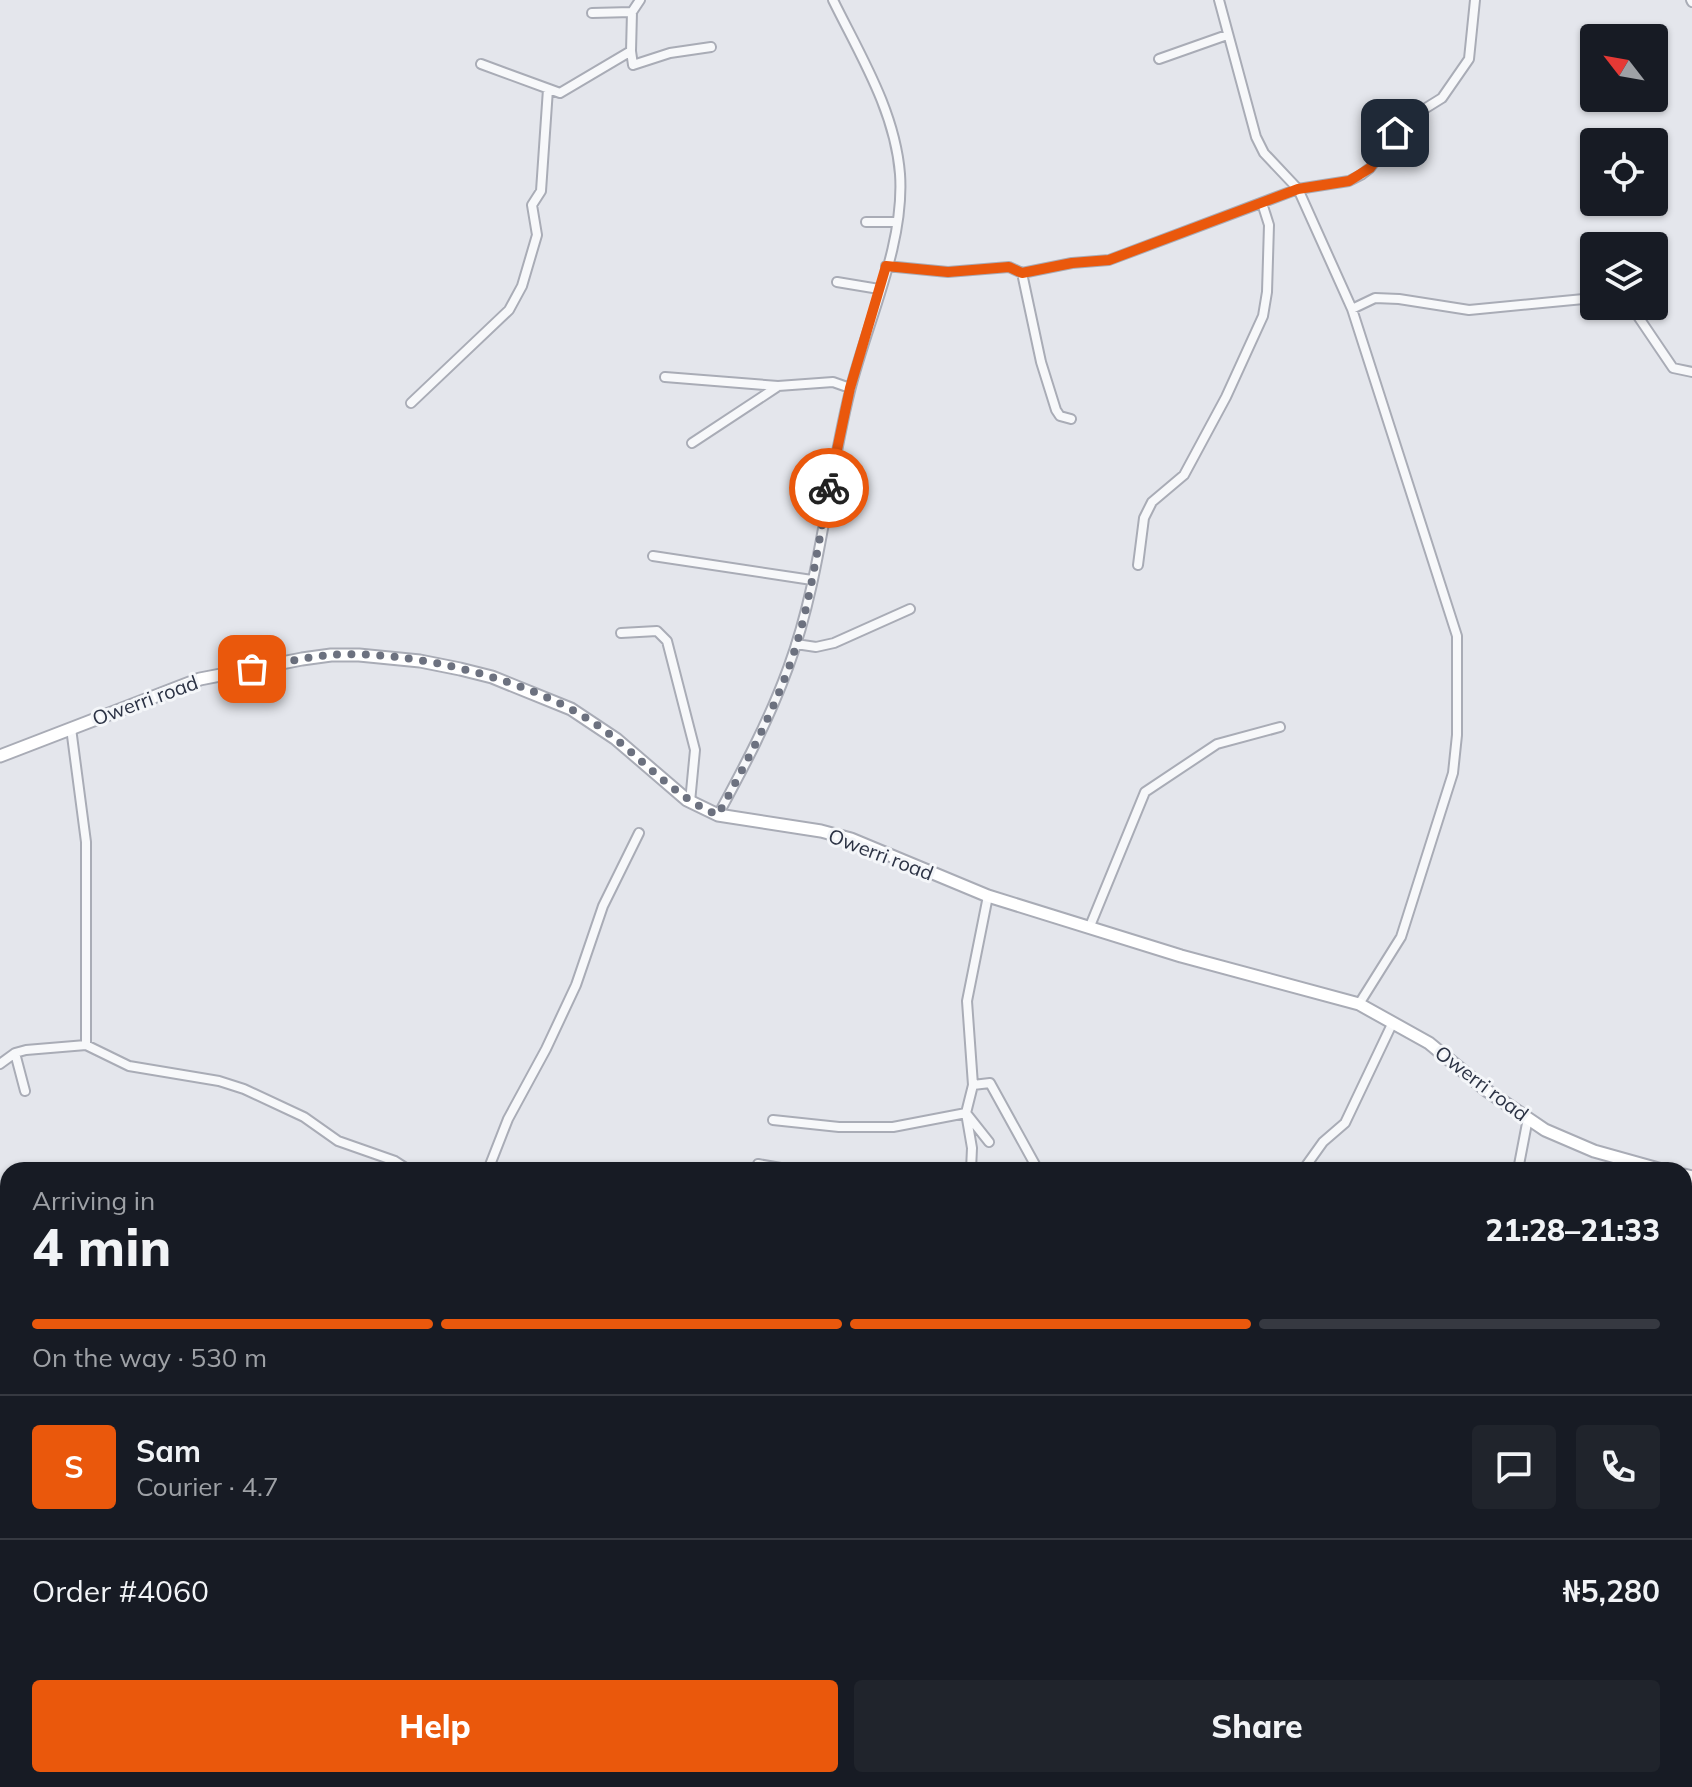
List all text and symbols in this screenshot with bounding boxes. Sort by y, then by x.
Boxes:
north arrow [1580,24,1668,112]
map controls [1580,24,1668,320]
pin [1361,99,1429,167]
icon: home [1373,111,1417,155]
button: locate [1580,128,1668,216]
button: layers [1580,232,1668,320]
courier [789,448,869,528]
icon: bike [807,466,851,510]
pin [218,635,286,703]
icon: bag [230,647,274,691]
street label: Owerri road [89,669,201,731]
street label: Owerri road [825,823,937,885]
street label: Owerri road [1430,1040,1534,1126]
text: Arriving in [32,1184,155,1217]
text: 21:28–21:33 [1485,1211,1660,1249]
text: 4 min [32,1214,171,1279]
text: On the way · 530 m [32,1341,267,1374]
button: chat [1472,1425,1556,1509]
button: phone [1576,1425,1660,1509]
text: Sam [136,1432,201,1470]
text: S [64,1448,84,1486]
text: Courier · 4.7 [136,1470,279,1503]
text: Order #4060 [32,1572,209,1610]
text: ₦5,280 [1563,1572,1660,1610]
button: Help [32,1680,838,1772]
button: Share [854,1680,1660,1772]

